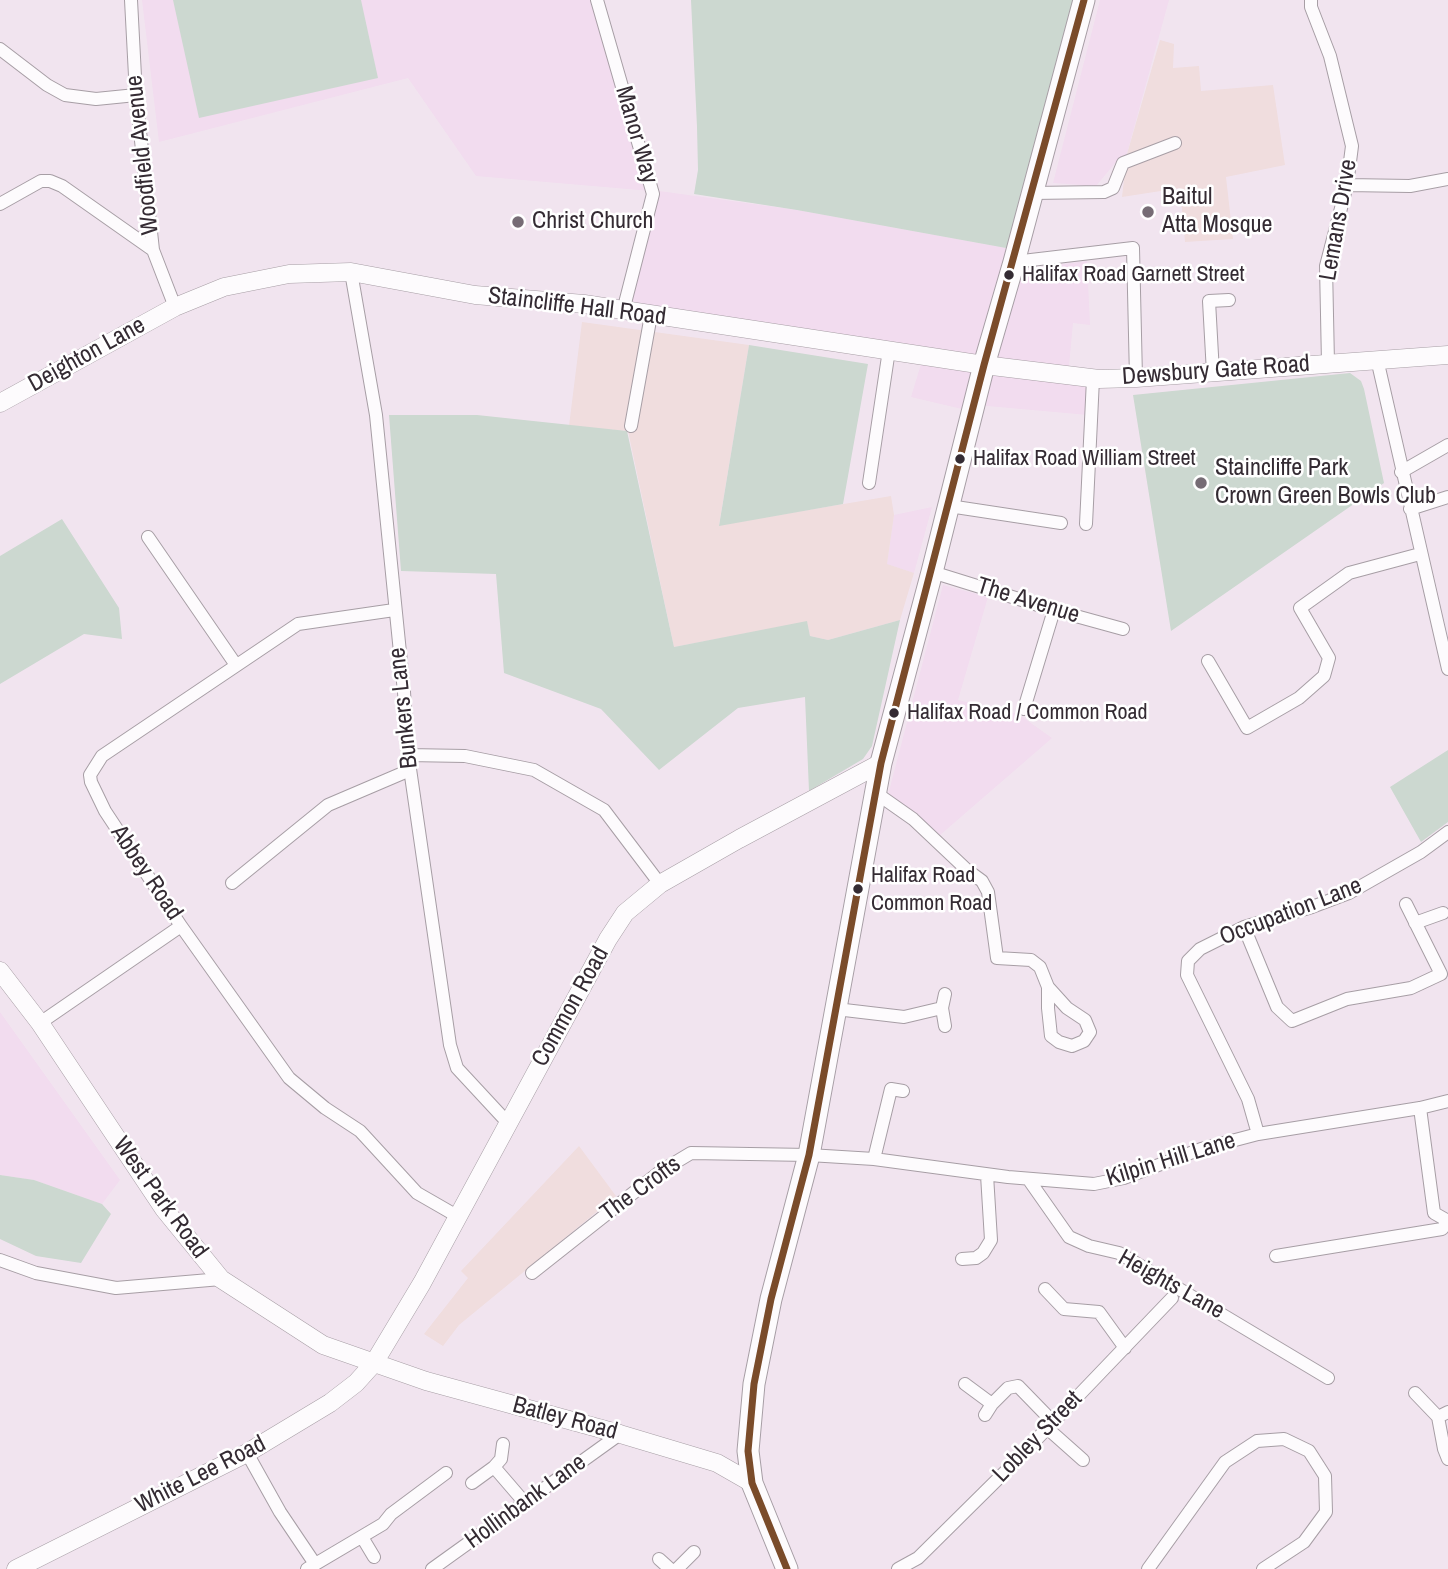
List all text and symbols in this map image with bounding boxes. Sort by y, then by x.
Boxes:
street label: Woodfield Avenue [120,74,166,236]
street label: Manor Way [608,83,664,187]
street label: Lemans Drive [1314,157,1364,283]
place label: Baitul Atta Mosque [1162,184,1272,240]
marker: Baitul Atta Mosque [1140,204,1156,220]
place label: Christ Church [532,208,653,236]
marker: Christ Church [510,214,526,230]
place label: Halifax Road Garnett Street [1022,262,1245,288]
marker: Halifax Road Garnett Street [1002,268,1016,282]
street label: Staincliffe Hall Road [486,282,668,332]
street label: Deighton Lane [24,311,150,399]
street label: Dewsbury Gate Road [1121,350,1311,392]
place label: Halifax Road William Street [973,446,1196,472]
marker: Halifax Road William Street [953,452,967,466]
place label: Staincliffe Park Crown Green Bowls Club [1215,455,1436,511]
marker: Staincliffe Park Crown Green Bowls Club [1193,475,1209,491]
street label: The Avenue [973,572,1083,630]
street label: Bunkers Lane [383,646,425,770]
place label: Halifax Road / Common Road [907,700,1148,726]
marker: Halifax Road / Common Road [887,706,901,720]
street label: Abbey Road [104,820,188,926]
place label: Halifax Road Common Road [871,863,992,914]
street label: Occupation Lane [1216,872,1366,952]
marker: Halifax Road Common Road [851,882,865,896]
street label: Common Road [526,942,616,1072]
street label: Kilpin Hill Lane [1103,1127,1239,1193]
street label: West Park Road [106,1132,214,1264]
street label: The Crofts [595,1150,687,1228]
street label: Heights Lane [1113,1244,1229,1326]
street label: Lobley Street [987,1385,1089,1489]
street label: Batley Road [509,1391,621,1447]
street label: White Lee Road [131,1430,271,1520]
street label: Hollinbank Lane [460,1449,592,1555]

